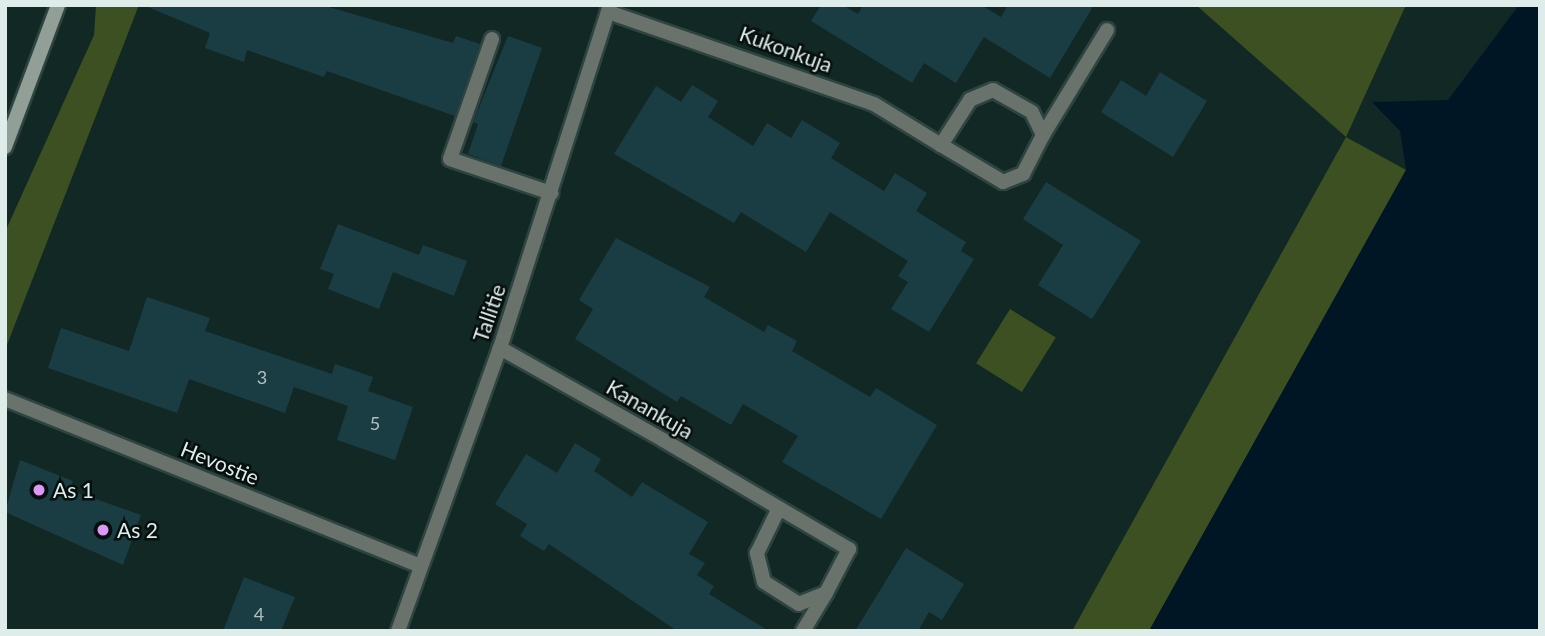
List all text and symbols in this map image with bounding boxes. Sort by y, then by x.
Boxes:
street label: Kukonkuja [736,21,836,77]
street label: Tallitie [467,281,511,345]
house number: 3 [257,366,267,388]
street label: Kanankuja [602,374,698,444]
house number: 5 [370,412,380,434]
street label: Hevostie [177,436,263,490]
place label: As 1 [53,477,94,503]
marker: As 1 [31,482,47,498]
place label: As 2 [117,517,158,543]
marker: As 2 [95,522,111,538]
house number: 4 [254,603,264,625]

